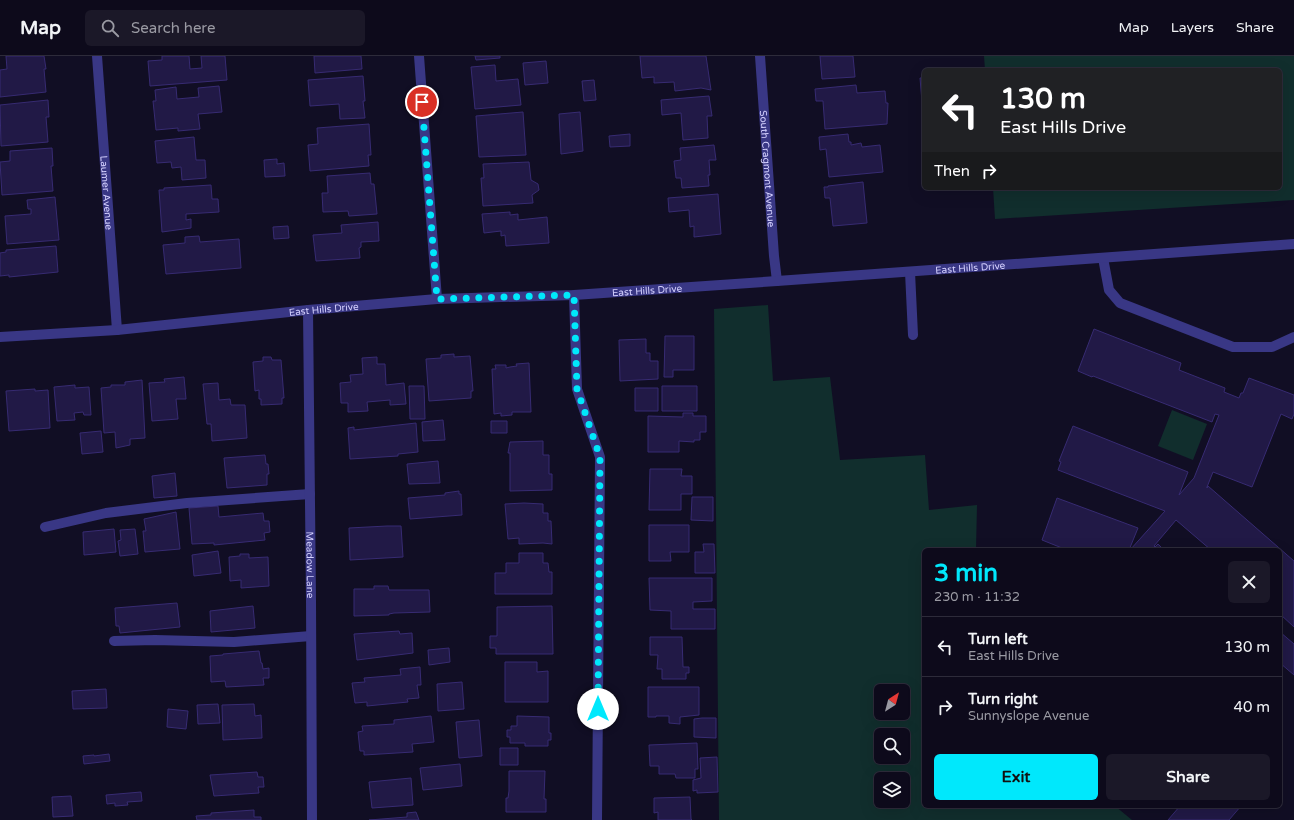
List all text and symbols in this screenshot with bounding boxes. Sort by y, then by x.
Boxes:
search box [85,10,365,46]
text: Map [20,17,61,39]
icon: search [99,17,121,39]
text: Search here [131,19,215,37]
text: Map [1119,19,1149,36]
text: Layers [1171,19,1214,36]
text: Share [1236,19,1274,36]
text: 130 m [1000,82,1086,116]
icon: left [934,84,986,136]
pin [405,85,439,119]
icon: arrive [411,91,433,113]
street label: South Cragmont Avenue [757,110,777,228]
text: East Hills Drive [1000,116,1126,138]
street label: Laumer Avenue [97,155,115,231]
icon: right [978,160,1000,182]
text: Then [934,162,970,180]
street label: East Hills Drive [935,260,1006,277]
street label: East Hills Drive [612,283,683,299]
street label: East Hills Drive [288,301,360,319]
street label: Meadow Lane [303,532,316,599]
text: 3 min [934,559,998,588]
button: close [1228,561,1270,603]
text: 230 m · 11:32 [934,589,1020,605]
text: Turn left [968,630,1028,648]
icon: left [934,636,956,658]
text: 130 m [1224,638,1270,656]
text: East Hills Drive [968,648,1059,664]
north arrow [874,684,910,720]
map controls [874,684,910,808]
position arrow [577,688,619,730]
text: Turn right [968,690,1038,708]
icon: right [934,696,956,718]
text: 40 m [1233,698,1270,716]
text: Sunnyslope Avenue [968,708,1089,724]
button: search [874,728,910,764]
button: Exit [934,754,1098,800]
button: Share [1106,754,1270,800]
button: layers [874,772,910,808]

